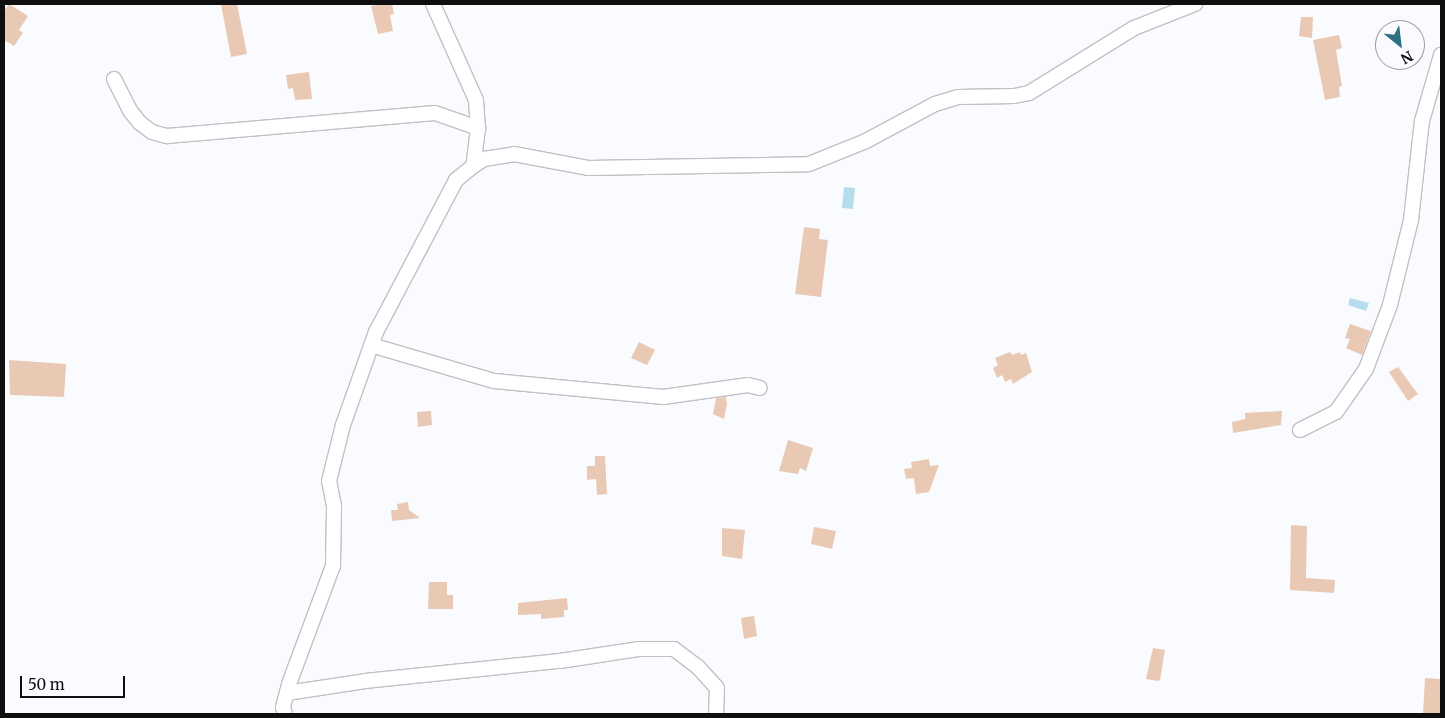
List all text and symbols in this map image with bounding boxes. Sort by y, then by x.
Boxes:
north arrow [1375,20,1425,70]
text: N [1398,47,1416,68]
scale bar [22,666,128,698]
text: 50 m [28,675,65,694]

